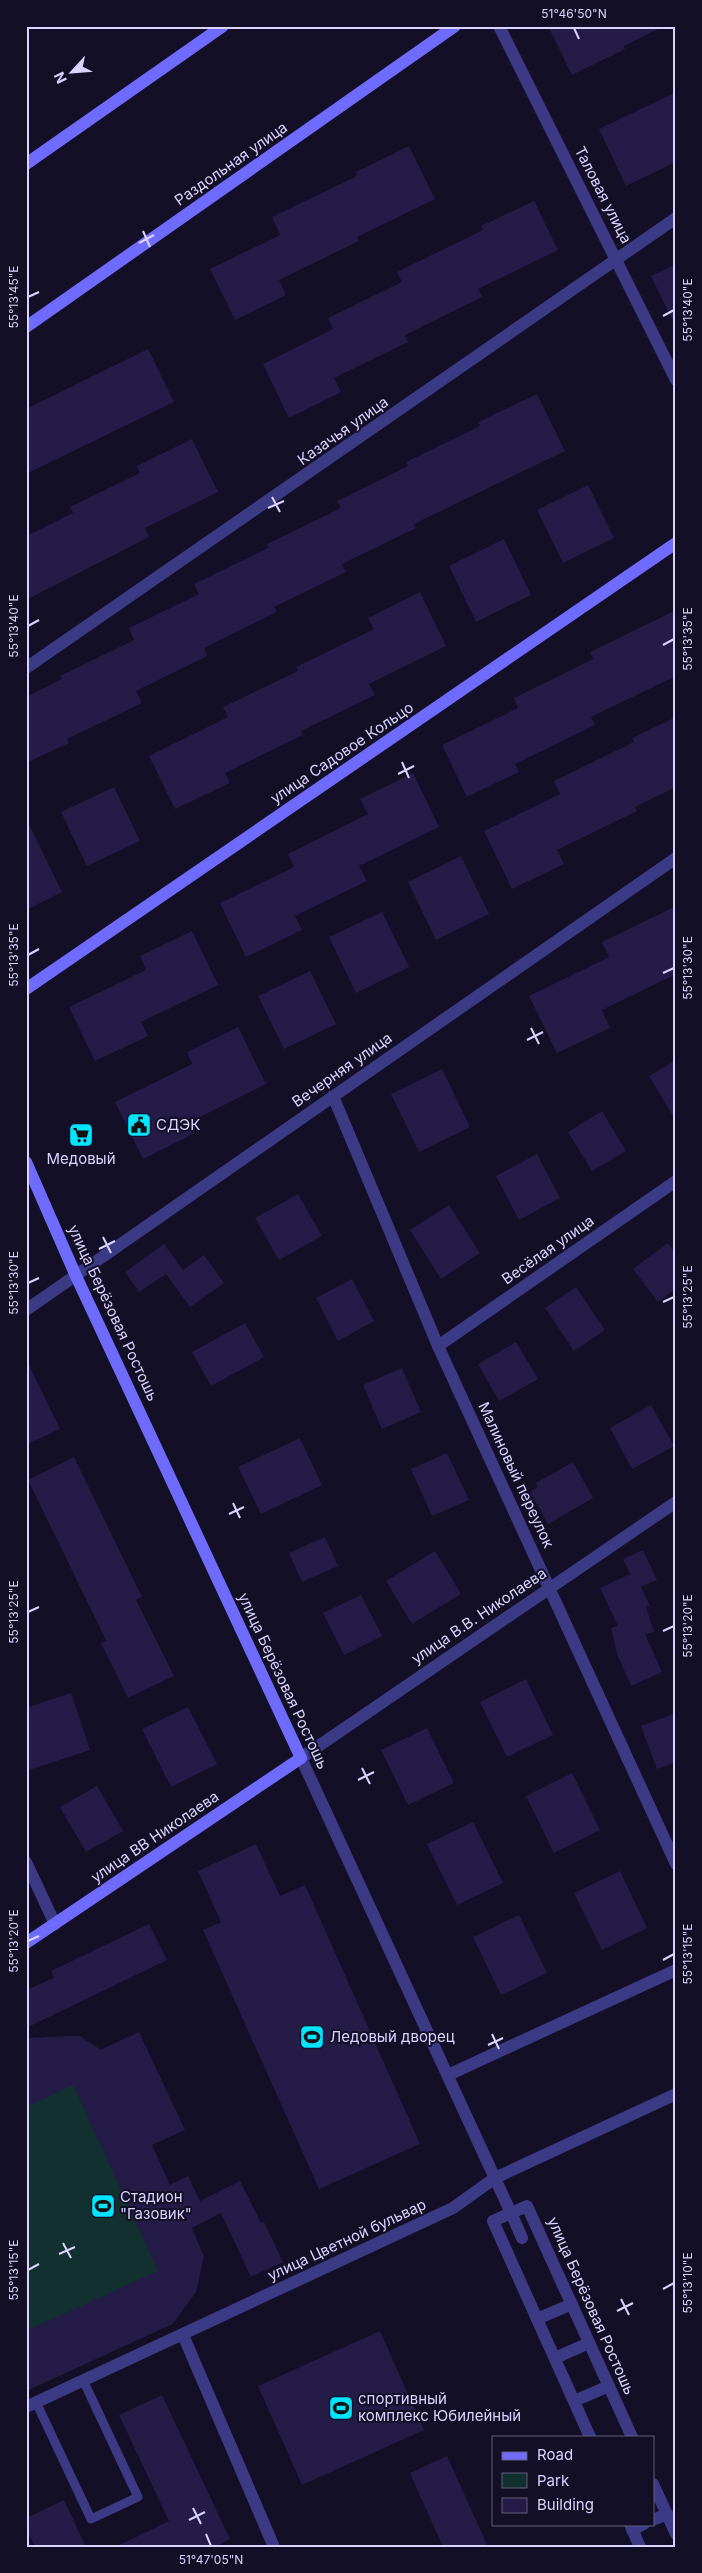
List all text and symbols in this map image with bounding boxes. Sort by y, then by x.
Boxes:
text: 51°46'50"N [541,6,607,21]
north arrow [48,48,98,98]
text: N [50,69,70,86]
street label: Раздольная улица [171,118,291,210]
street label: Таловая улица [571,143,636,247]
text: 55°13'45"E [6,265,21,329]
text: 55°13'40"E [680,278,695,342]
street label: Казачья улица [294,392,392,469]
text: 55°13'40"E [6,594,21,658]
text: 55°13'35"E [680,607,695,671]
street label: улица Садовое Кольцо [267,698,417,808]
text: 55°13'35"E [6,923,21,987]
text: 55°13'30"E [680,936,695,1000]
street label: Вечерняя улица [288,1028,395,1111]
public building icon: СДЭК [126,1112,152,1138]
place label: СДЭК [156,1115,200,1134]
supermarket icon: Медовый [68,1122,94,1148]
place label: Медовый [46,1149,116,1168]
street label: Весёлая улица [498,1211,597,1288]
street label: улица Берёзовая Ростошь [64,1222,163,1404]
text: 55°13'30"E [6,1251,21,1315]
text: 55°13'25"E [680,1265,695,1329]
street label: Малиновый переулок [474,1399,559,1551]
street label: улица В.В. Николаева [408,1563,550,1668]
text: 55°13'25"E [6,1580,21,1644]
street label: улица Берёзовая Ростошь [234,1590,333,1772]
text: 55°13'20"E [680,1594,695,1658]
street label: улица ВВ Николаева [87,1787,222,1886]
text: 55°13'20"E [6,1909,21,1973]
text: 55°13'15"E [680,1924,695,1984]
sports icon: Ледовый дворец [299,2024,325,2050]
place label: Ледовый дворец [330,2027,455,2046]
place label: Стадион "Газовик" [120,2187,192,2223]
sports icon: Стадион "Газовик" [90,2193,116,2219]
street label: улица Цветной бульвар [264,2194,429,2285]
street label: улица Берёзовая Ростошь [544,2214,639,2398]
text: 55°13'15"E [6,2240,21,2300]
text: 55°13'10"E [680,2252,695,2314]
place label: спортивный комплекс Юбилейный [358,2389,521,2425]
sports icon: спортивный комплекс Юбилейный [328,2395,354,2421]
legend [492,2436,654,2526]
text: Road [537,2445,573,2464]
text: Park [537,2471,570,2490]
text: Building [537,2495,594,2514]
text: 51°47'05"N [179,2552,243,2567]

